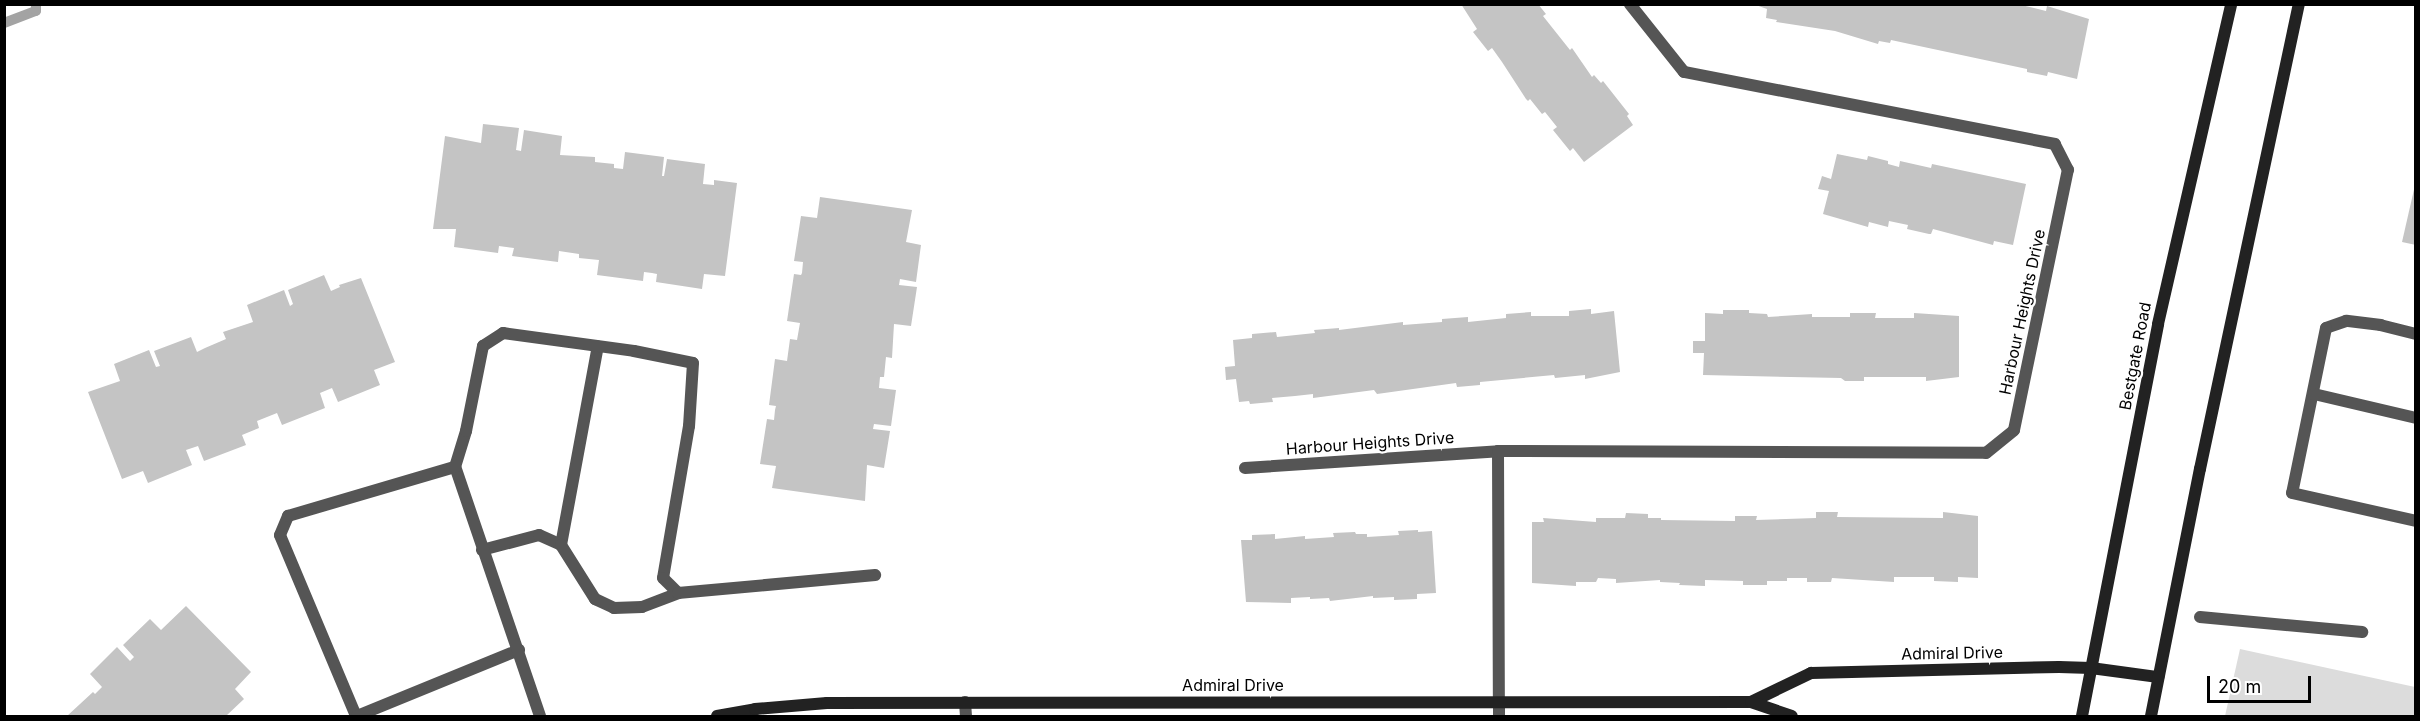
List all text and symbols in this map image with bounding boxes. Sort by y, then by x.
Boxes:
street label: Harbour Heights Drive [1995,228,2049,396]
street label: Bestgate Road [2115,300,2155,412]
street label: Harbour Heights Drive [1285,428,1455,458]
street label: Admiral Drive [1901,643,2003,663]
scale bar [2210,664,2314,702]
street label: Admiral Drive [1182,675,1284,695]
text: 20 m [2218,676,2261,697]

